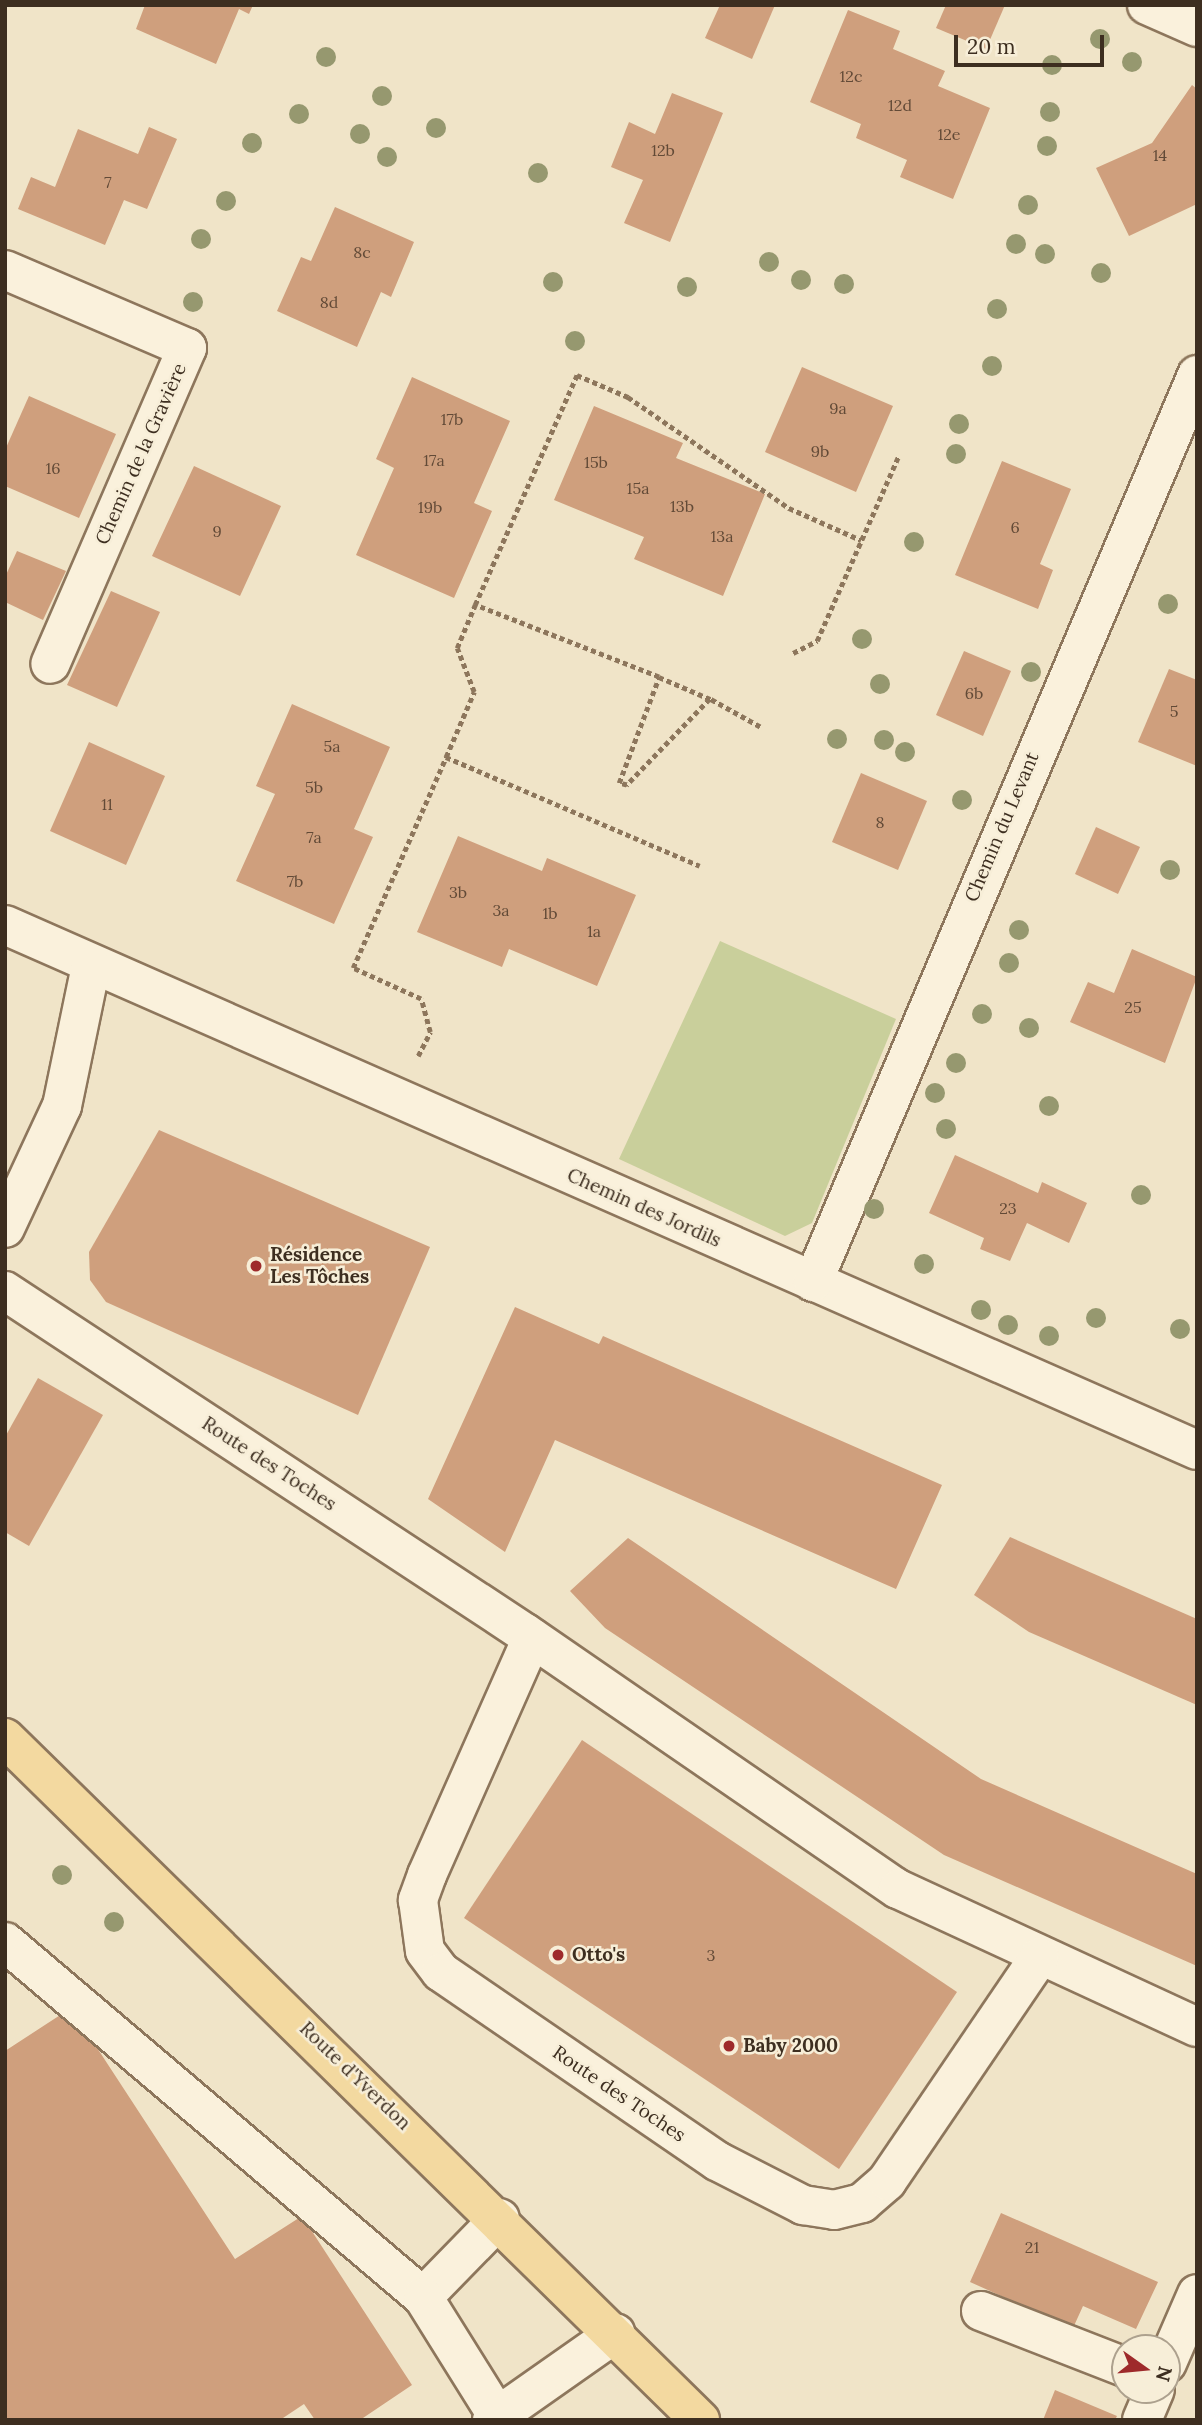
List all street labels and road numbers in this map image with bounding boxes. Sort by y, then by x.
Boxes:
street label: Chemin de la Gravière [91,360,191,548]
street label: Chemin du Levant [960,749,1044,905]
street label: Chemin des Jordils [563,1164,725,1252]
street label: Route des Toches [198,1412,340,1516]
street label: Route d'Yverdon [295,2017,415,2135]
street label: Route des Toches [548,2041,690,2147]

